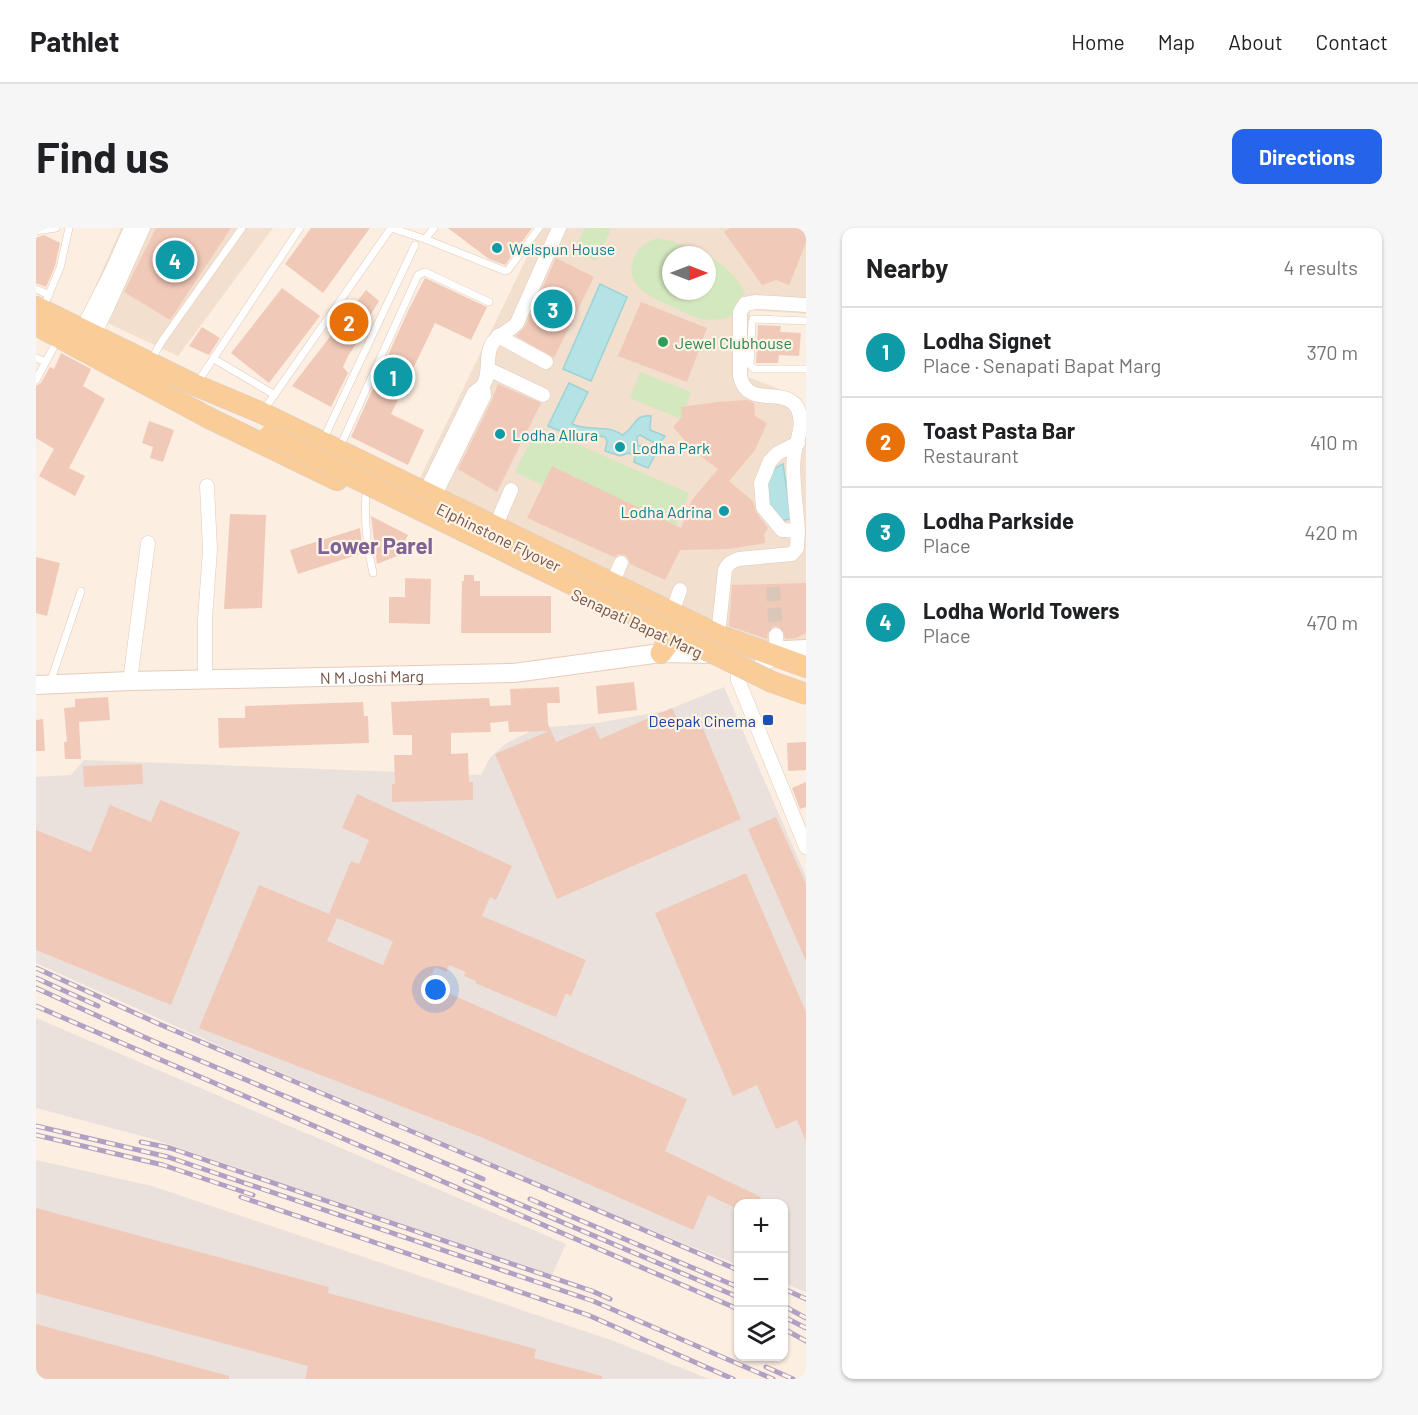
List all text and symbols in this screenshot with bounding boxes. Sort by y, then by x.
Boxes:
text: Pathlet [30,24,119,58]
text: Home [1071,29,1125,54]
text: Map [1158,29,1195,54]
text: About [1228,29,1283,54]
text: Contact [1316,29,1388,54]
button: Directions [1232,129,1382,184]
text: Find us [36,131,169,181]
pin: 4 [156,237,194,282]
place label: Welspun House [509,239,615,258]
marker: Welspun House [490,241,504,255]
north arrow [662,246,716,300]
text: Nearby [866,252,948,283]
text: 4 results [1283,255,1358,279]
pin: 3 [534,286,572,332]
pin: 2 [330,300,368,344]
text: Lodha Signet [923,327,1051,353]
place label: Jewel Clubhouse [675,333,792,352]
marker: Jewel Clubhouse [656,335,670,349]
text: 1 [882,340,889,364]
text: 370 m [1306,340,1358,364]
text: Place · Senapati Bapat Marg [923,353,1161,377]
pin: 1 [374,354,412,400]
text: Toast Pasta Bar [923,417,1075,443]
place label: Lodha Allura [512,425,598,444]
marker: Lodha Allura [493,427,507,441]
text: 2 [880,430,891,454]
text: 410 m [1310,430,1358,454]
place label: Lodha Park [632,438,710,457]
marker: Lodha Park [613,440,627,454]
text: Restaurant [923,443,1019,467]
street label: Elphinstone Flyover [434,499,564,575]
place label: Lodha Adrina [621,502,712,521]
marker: Lodha Adrina [717,504,731,518]
text: Lodha Parkside [923,507,1074,533]
text: 3 [880,520,891,544]
text: 420 m [1304,520,1358,544]
district label: Lower Parel [317,532,433,558]
text: Place [923,533,971,557]
street label: Senapati Bapat Marg [568,584,706,662]
text: Lodha World Towers [923,597,1120,623]
text: 4 [879,610,892,634]
text: 470 m [1306,610,1358,634]
text: Place [923,623,971,647]
street label: N M Joshi Marg [320,665,424,687]
place label: Deepak Cinema [649,711,756,730]
marker: Deepak Cinema [761,713,775,727]
your location [421,975,450,1004]
map controls [734,1199,788,1361]
button: + [734,1199,788,1253]
button: − [734,1253,788,1307]
button: layers [734,1307,788,1361]

